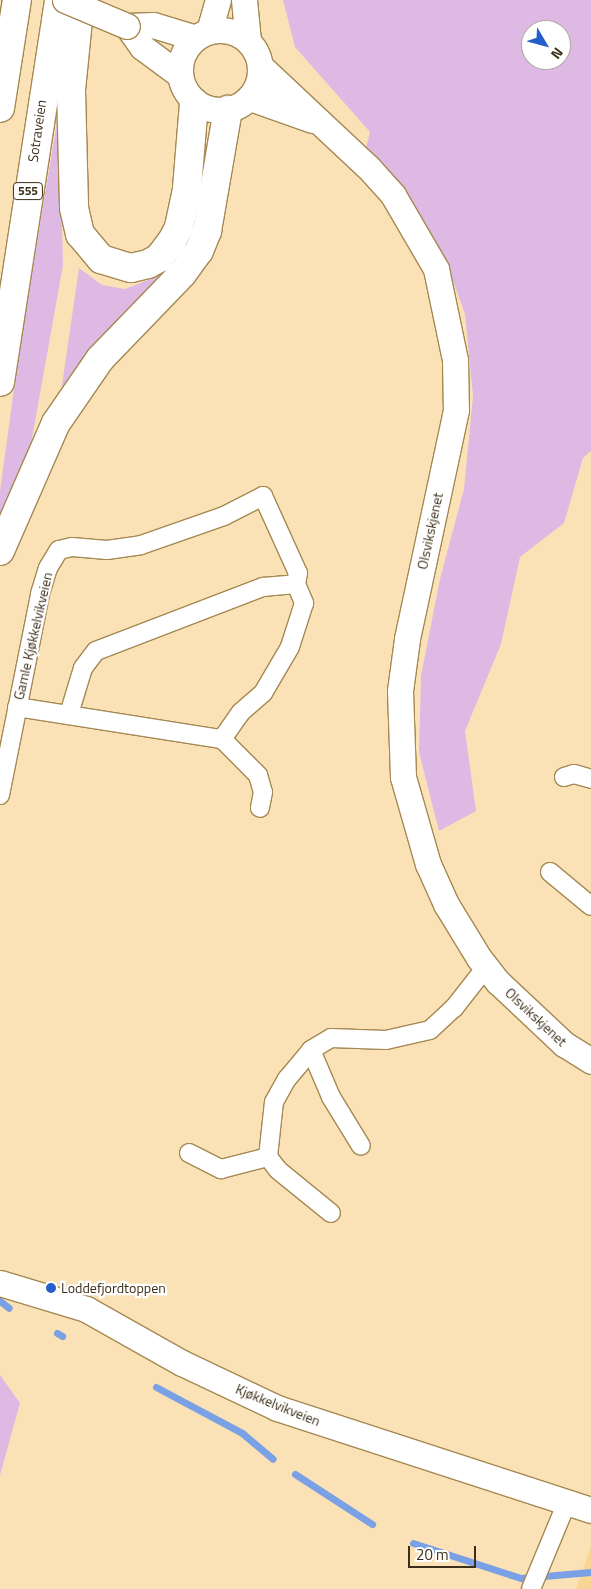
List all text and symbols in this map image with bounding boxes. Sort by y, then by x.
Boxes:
north arrow [521,20,571,70]
text: N [546,44,569,64]
street label: Sotraveien [24,99,50,163]
road number: 555 [12,182,44,200]
street label: Olsvikskjenet [414,491,446,571]
street label: Gamle Kjøkkelvikveien [10,571,56,701]
street label: Olsvikskjenet [502,984,570,1050]
place label: Loddefjordtoppen [61,1280,166,1296]
marker: Loddefjordtoppen [45,1282,57,1294]
street label: Kjøkkelvikveien [233,1380,323,1430]
scale bar [411,1536,478,1568]
text: 20 m [416,1543,449,1566]

